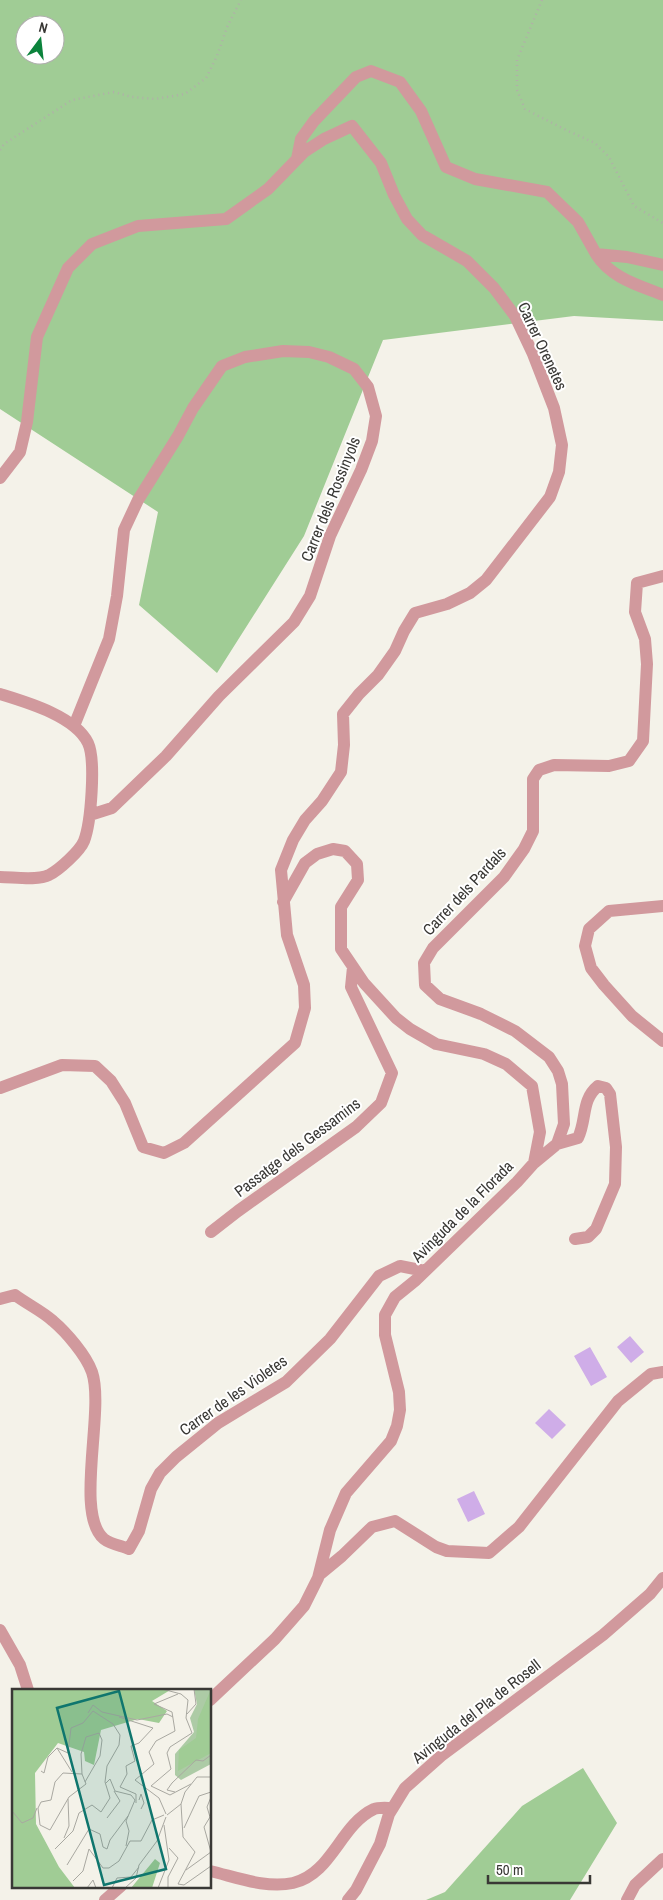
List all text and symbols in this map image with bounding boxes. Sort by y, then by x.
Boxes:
north arrow [15,15,65,65]
text: N [37,18,50,37]
street label: Carrer Orenetes [513,298,573,394]
street label: Carrer dels Rossinyols [295,433,365,565]
street label: Carrer dels Pardals [417,842,511,940]
street label: Passatge dels Gessamins [230,1092,364,1202]
street label: Avinguda de la Florada [406,1155,518,1267]
street label: Carrer de les Violetes [175,1350,291,1440]
street label: Avinguda del Pla de Rosell [406,1654,545,1769]
inset map [12,1689,211,1888]
scale bar [488,1852,590,1884]
text: 50 m [496,1859,523,1880]

